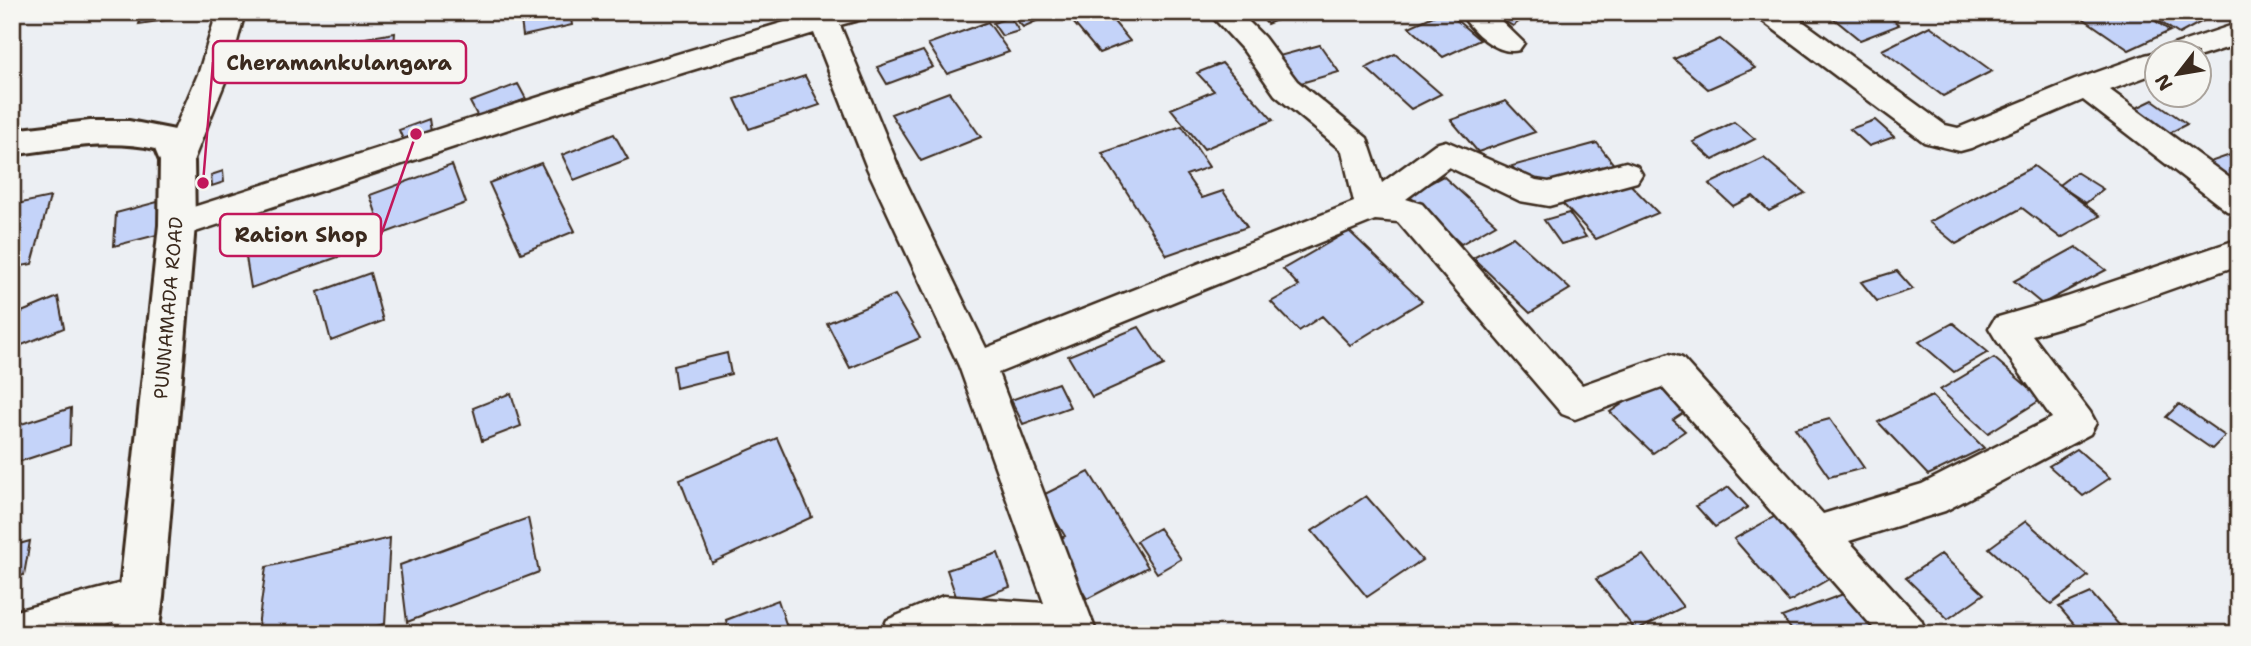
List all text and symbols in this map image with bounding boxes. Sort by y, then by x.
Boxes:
north arrow [2142,38,2212,108]
callout: Cheramankulangara [213,41,466,83]
text: Cheramankulangara [226,49,452,77]
text: N [2149,70,2178,95]
callout: Ration Shop [220,214,381,256]
street label: PUNNAMADA ROAD [148,216,189,400]
text: Ration Shop [234,221,368,249]

